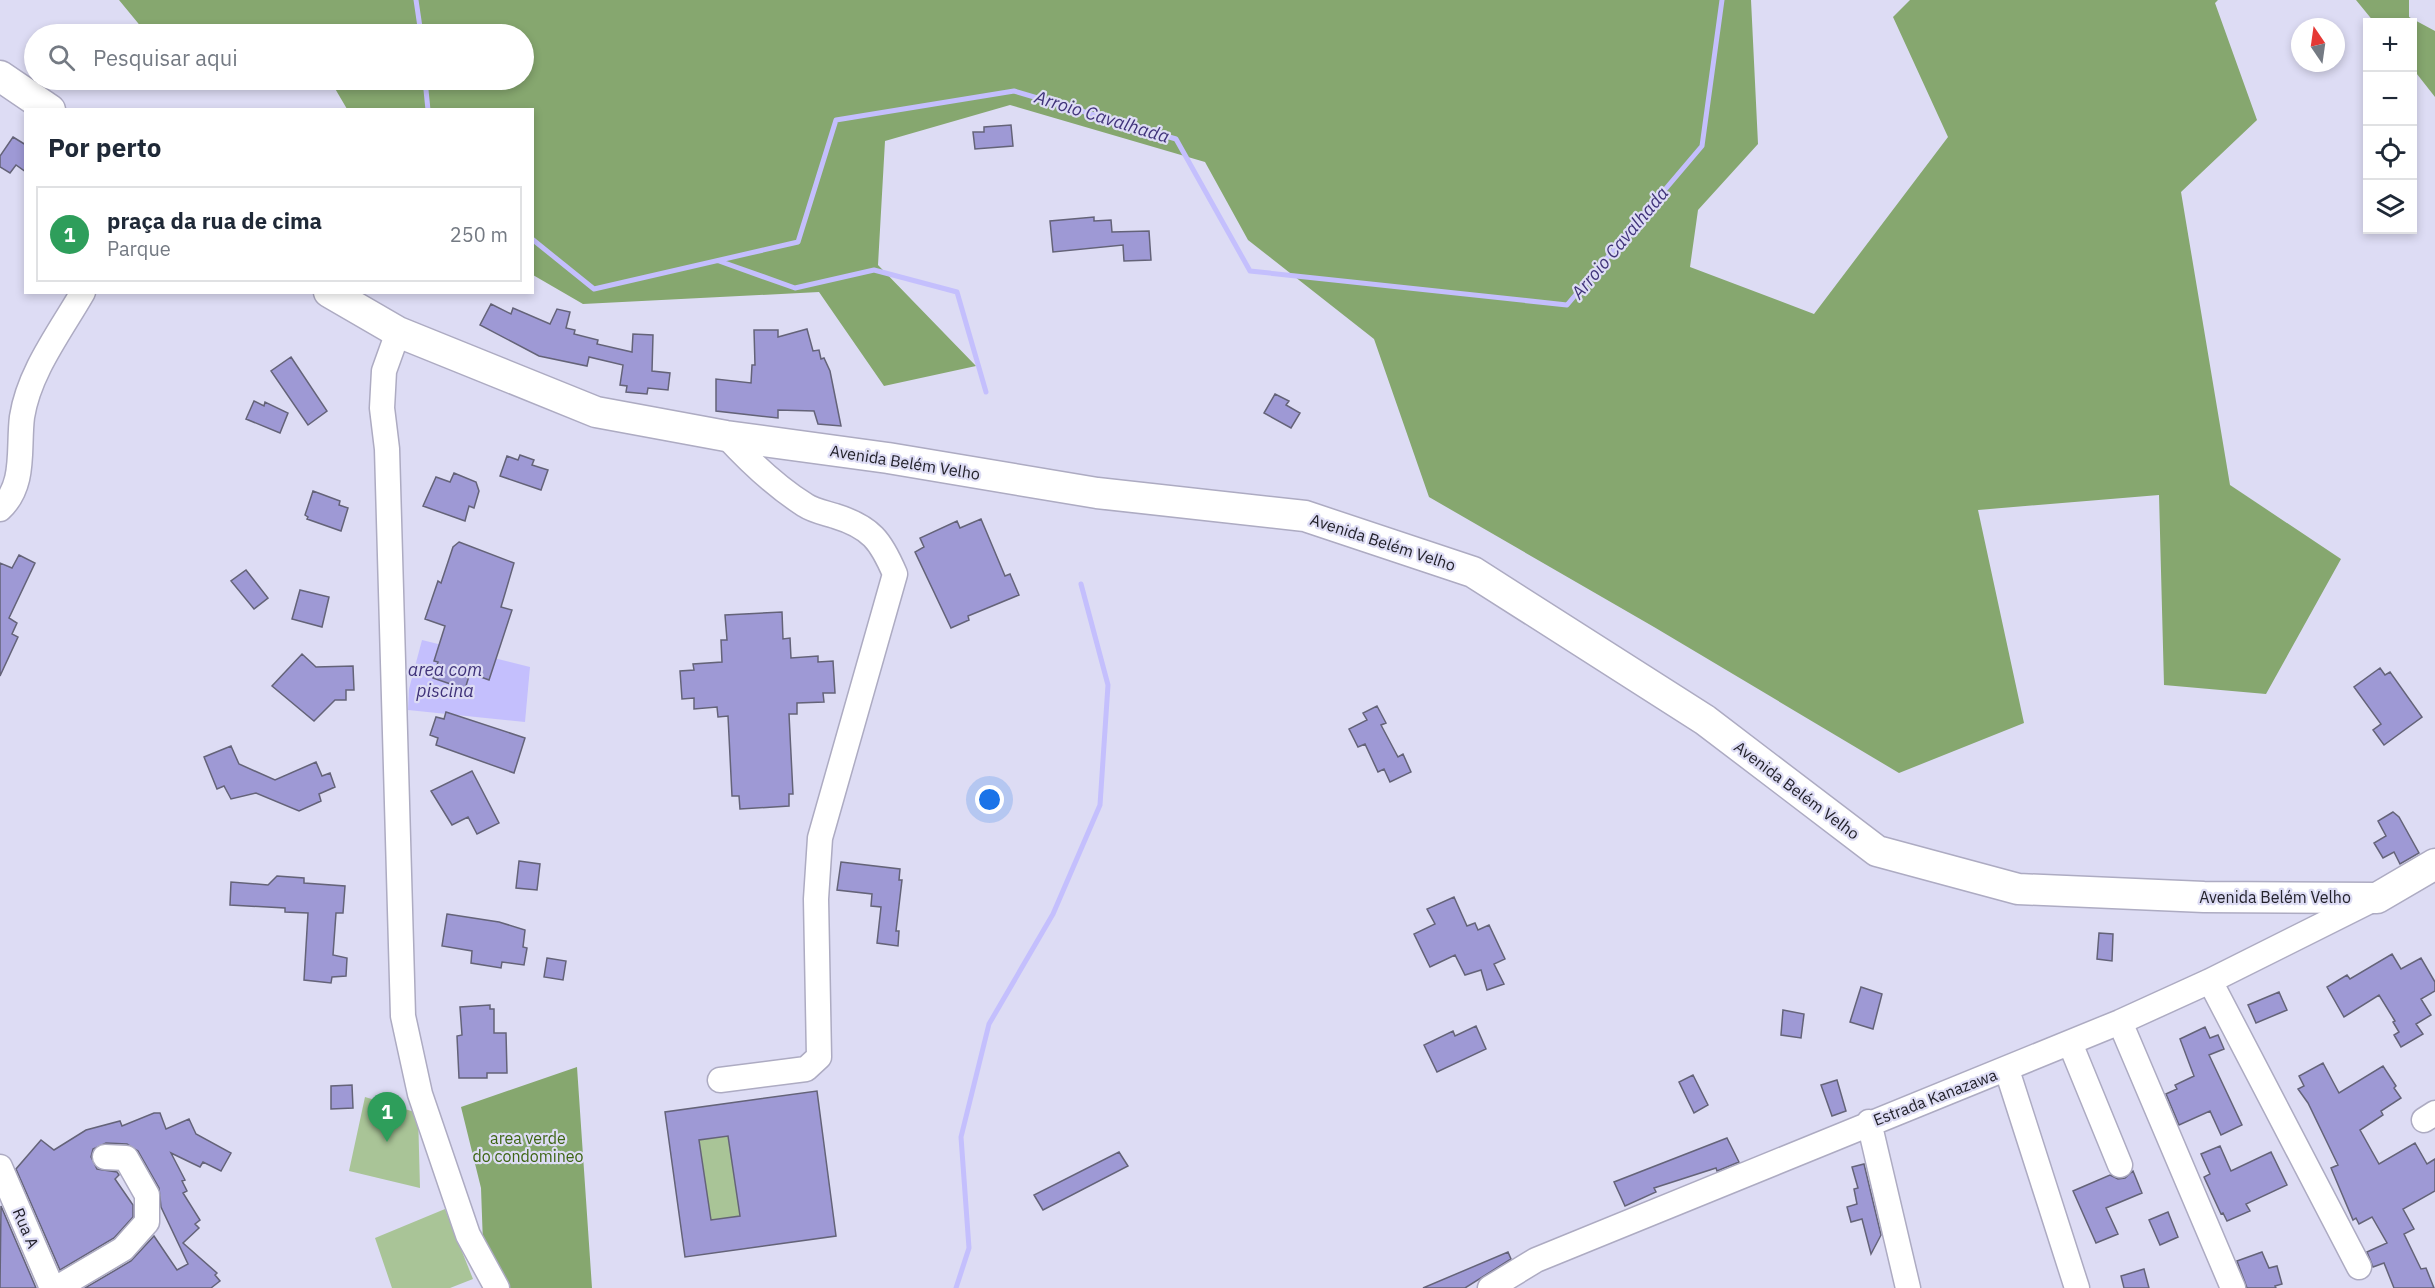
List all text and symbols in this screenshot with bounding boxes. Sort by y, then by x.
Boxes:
north arrow [2291,18,2345,72]
map controls [2363,18,2417,234]
button: + [2363,18,2417,72]
search box [24,24,534,90]
icon: search [45,41,78,74]
text: Pesquisar aqui [93,43,238,72]
button: − [2363,72,2417,126]
water label: Arroio Cavalhada [1031,85,1172,148]
button: locate [2363,126,2417,180]
text: Por perto [48,130,161,164]
button: layers [2363,180,2417,234]
water label: Arroio Cavalhada [1565,182,1673,304]
text: praça da rua de cima [107,206,322,235]
text: 1 [64,221,76,248]
text: 250 m [450,221,508,248]
text: Parque [107,235,171,262]
street label: Avenida Belém Velho [829,440,982,484]
street label: Avenida Belém Velho [1308,509,1458,575]
water label: area com piscina [408,658,482,702]
street label: Avenida Belém Velho [1730,736,1864,844]
your location [975,785,1004,814]
street label: Avenida Belém Velho [2199,887,2351,907]
street label: Estrada Kanazawa [1870,1064,2000,1130]
pin: 1 [368,1092,406,1142]
park label: area verde do condomineo [472,1128,584,1166]
street label: Rua A [9,1205,43,1251]

